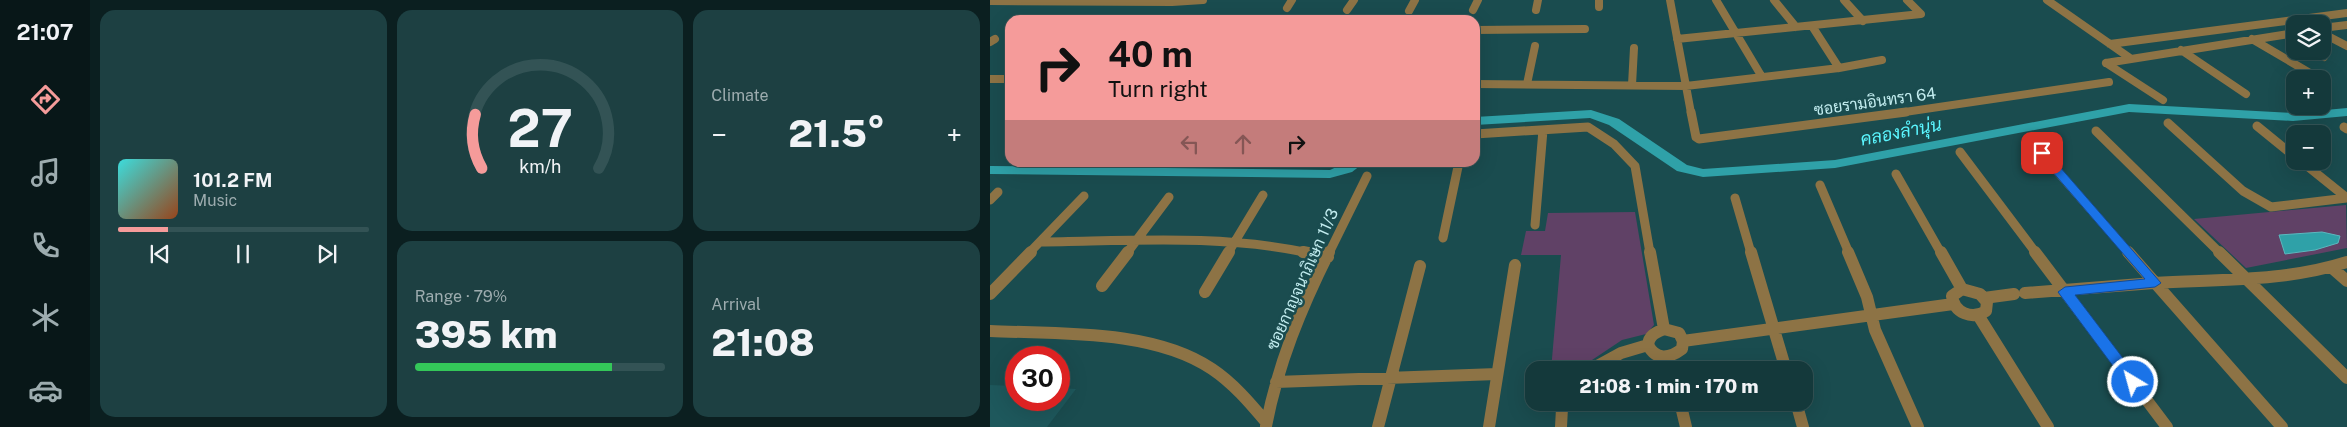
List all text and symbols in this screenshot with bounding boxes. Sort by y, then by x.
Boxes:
map controls [2286,15,2331,170]
button: layers [2286,15,2331,60]
text: 21:07 [17,19,73,45]
text: 40 m [1108,34,1193,75]
icon: right [1025,35,1090,100]
button: + [2286,70,2331,115]
text: Turn right [1108,76,1208,102]
icon: directions [28,82,63,117]
street label: ซอยรามอินทรา 64 [1813,84,1937,119]
text: Climate [711,86,769,105]
text: 27 [507,98,573,159]
text: 21.5° [788,111,885,156]
water label: คลองลำนุ่น [1858,112,1944,152]
text: − [711,118,727,151]
text: + [946,118,962,151]
button: − [2286,125,2331,170]
icon: left [1176,130,1204,158]
icon: ahead [1229,130,1257,158]
icon: right [1282,130,1310,158]
pin [2021,132,2063,174]
icon: arrive [2028,139,2056,167]
icon: music [28,155,63,190]
text: km/h [519,156,561,177]
text: 101.2 FM [193,169,272,191]
text: Music [193,191,237,210]
street label: ซอยกาญจนาภิเษก 11/3 [1263,205,1342,353]
icon: phone [28,228,63,263]
icon: previous [146,240,174,268]
icon: pause [229,240,257,268]
icon: next [313,240,341,268]
text: Range · 79% [415,287,507,306]
text: Arrival [711,295,761,314]
icon: climate [28,300,63,335]
text: 395 km [415,312,558,357]
text: 21:08 [711,320,815,365]
speed limit sign: 30 [1005,346,1070,411]
position arrow [2106,355,2158,407]
icon: car [28,373,63,408]
text: 21:08 · 1 min · 170 m [1579,375,1759,397]

